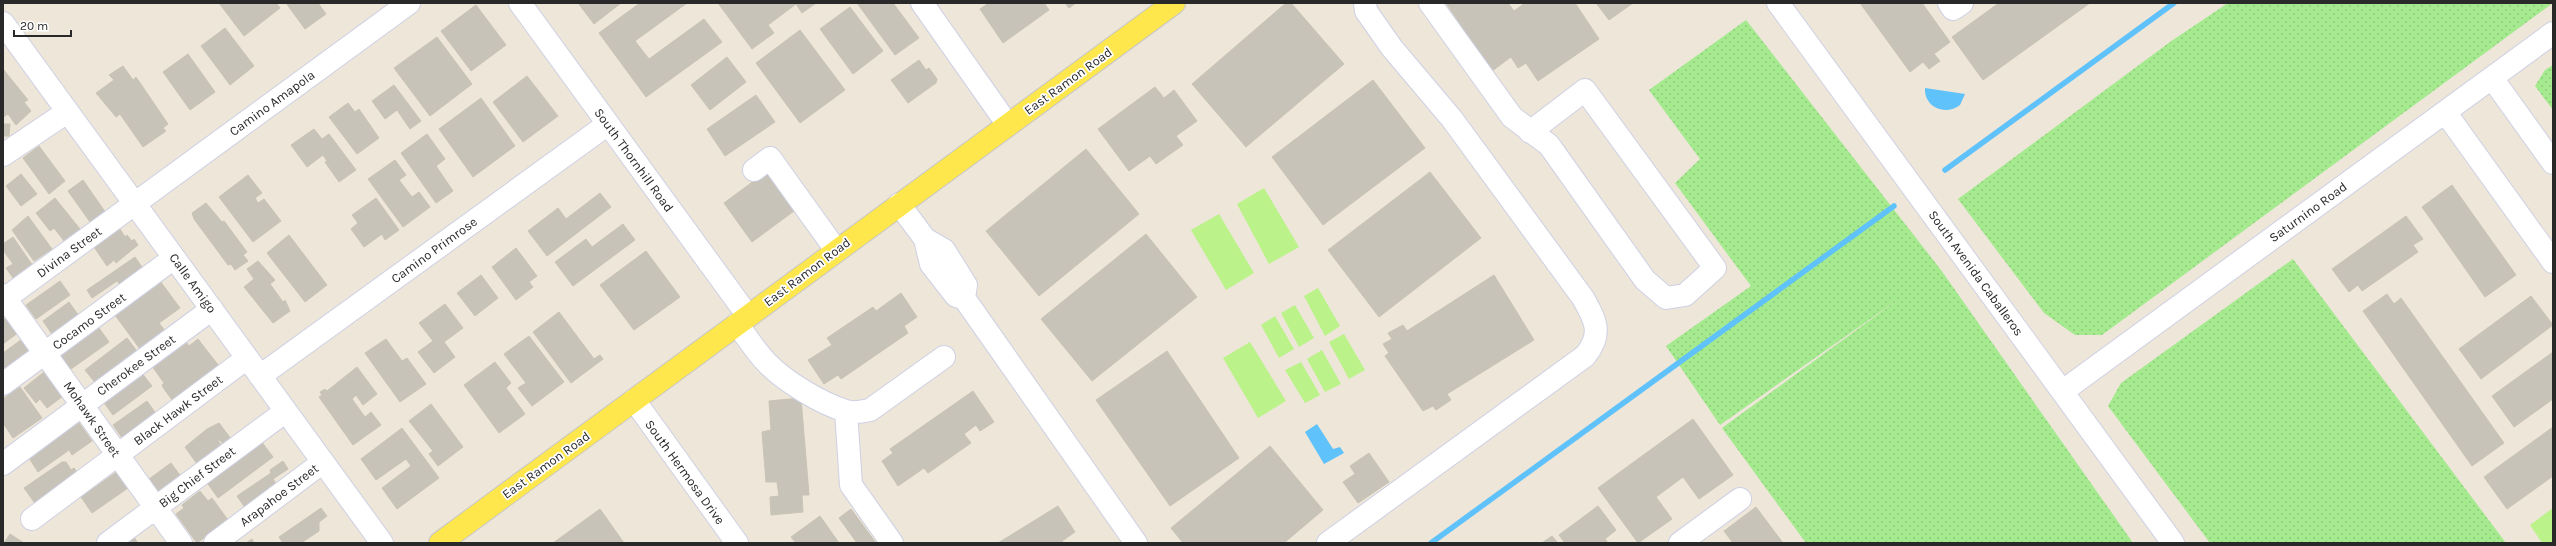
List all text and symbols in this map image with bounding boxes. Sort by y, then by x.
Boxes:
scale bar [14,12,71,38]
text: 20 m [20,19,48,33]
street label: East Ramon Road [1021,44,1115,118]
street label: Camino Amapola [227,67,317,139]
street label: South Thornhill Road [591,105,677,215]
street label: Saturnino Road [2266,179,2350,245]
street label: South Avenida Caballeros [1925,207,2027,339]
street label: Camino Primrose [388,214,480,286]
street label: Divina Street [34,223,104,281]
street label: East Ramon Road [761,235,853,309]
street label: Calle Amigo [166,250,220,316]
street label: Cocamo Street [49,289,129,353]
street label: Cherokee Street [94,331,178,399]
street label: Black Hawk Street [131,372,225,448]
street label: Mohawk Street [60,378,124,460]
street label: South Hermosa Drive [642,417,728,527]
street label: East Ramon Road [499,428,593,502]
street label: Big Chief Street [156,443,238,511]
street label: Arapahoe Street [237,461,321,529]

